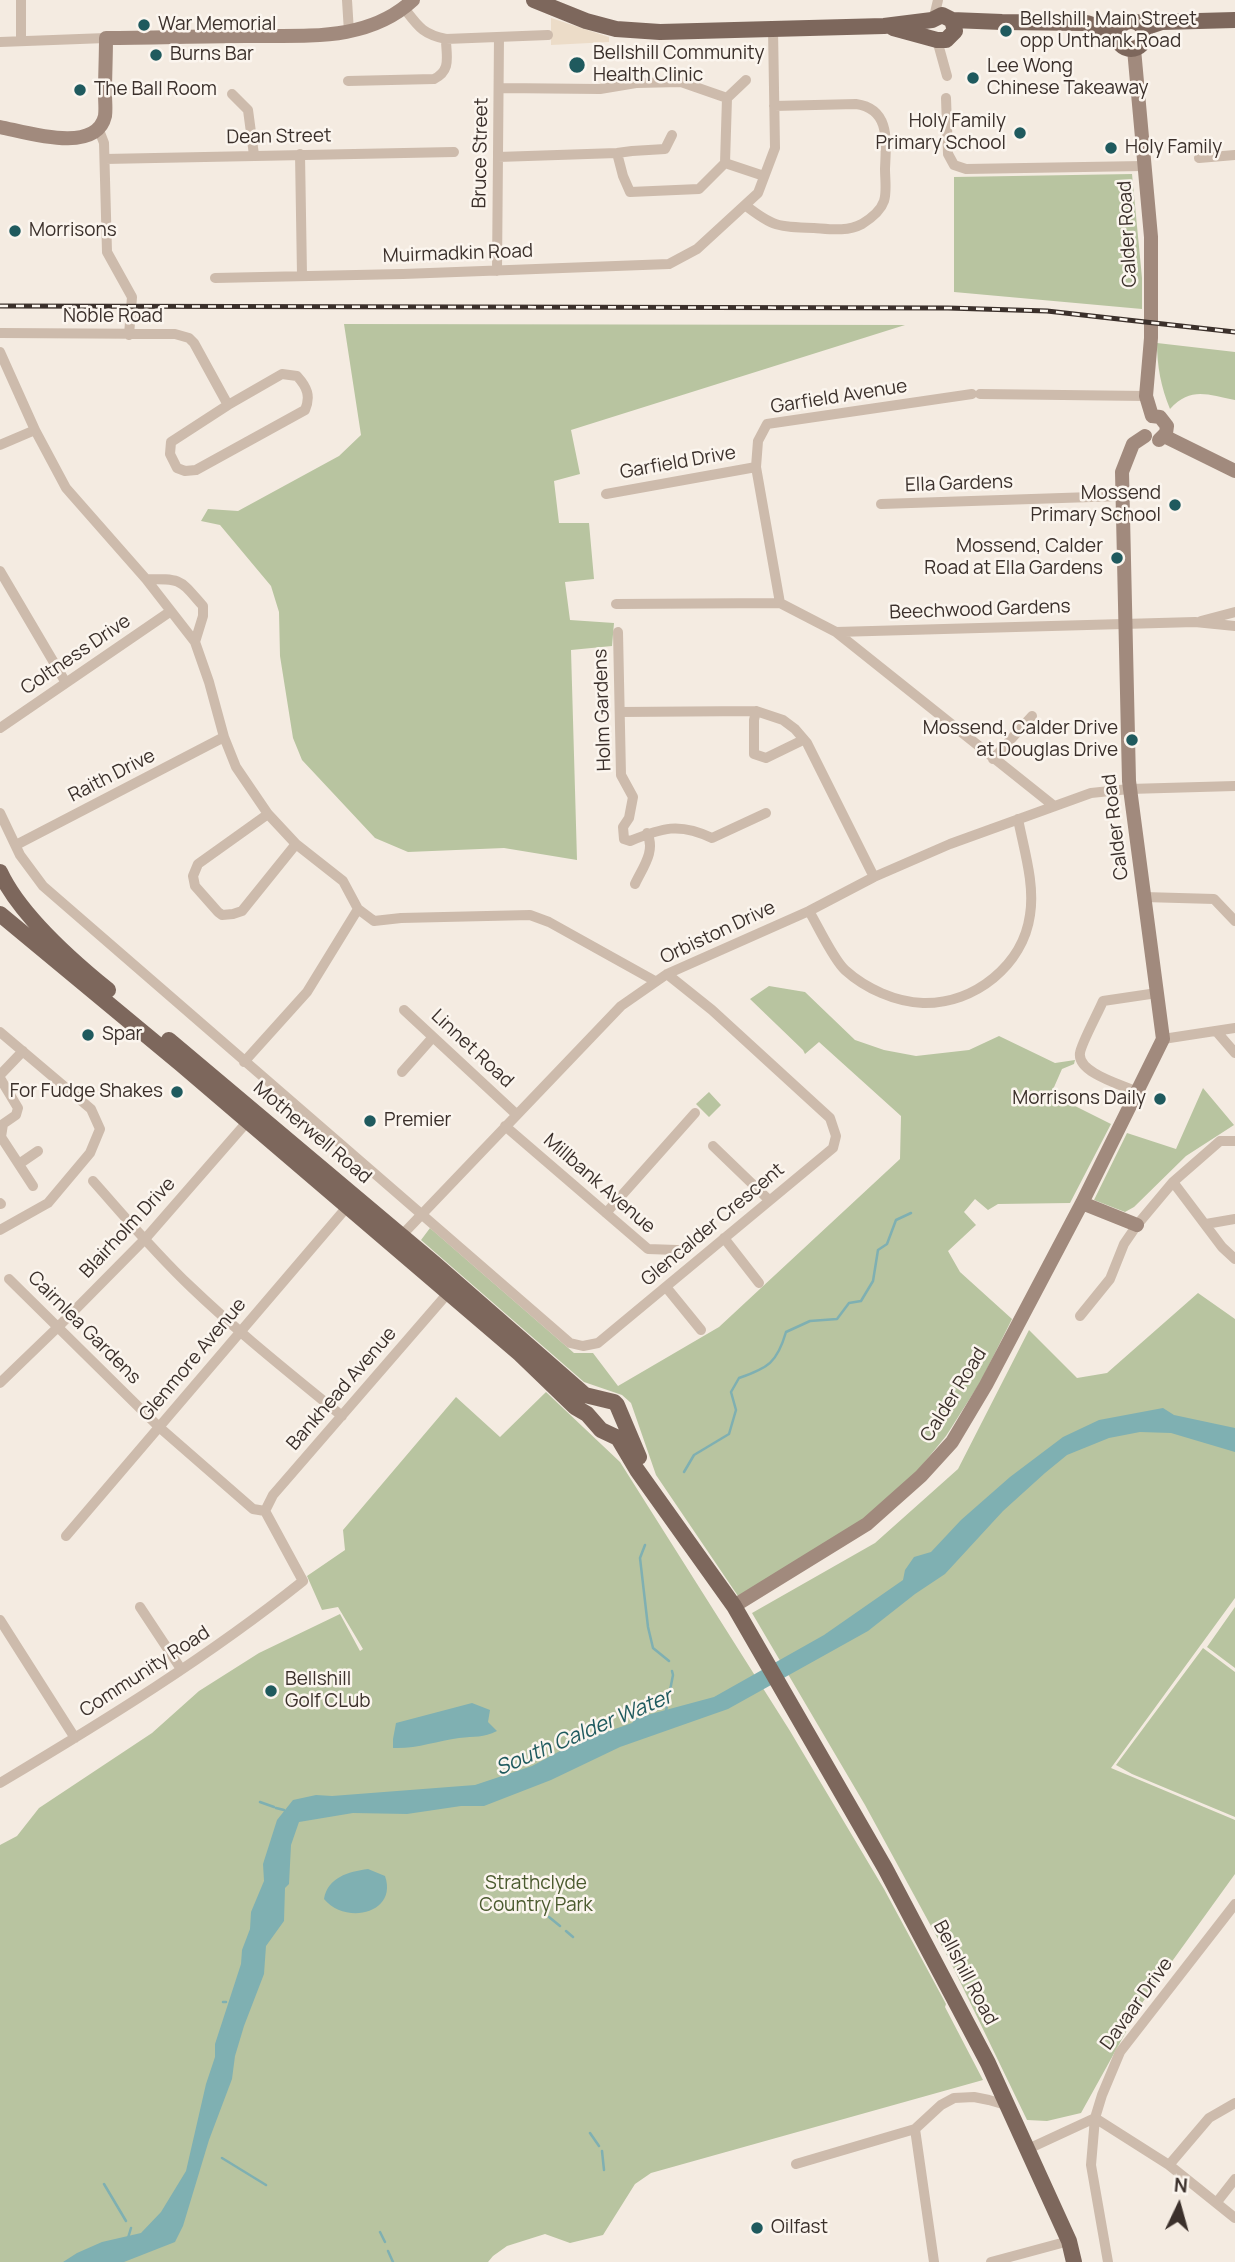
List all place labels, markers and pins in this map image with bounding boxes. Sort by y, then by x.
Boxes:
place label: Bellshill, Main Street opp Unthank Road [1020,9,1197,53]
place label: War Memorial [158,14,276,36]
marker: War Memorial [136,17,152,33]
marker: Bellshill, Main Street opp Unthank Road [998,23,1014,39]
place label: Bellshill Community Health Clinic [593,43,764,87]
place label: Burns Bar [170,44,254,66]
marker: Burns Bar [148,47,164,63]
marker: Bellshill Community Health Clinic [567,55,587,75]
place label: Lee Wong Chinese Takeaway [987,56,1148,100]
marker: Lee Wong Chinese Takeaway [965,70,981,86]
place label: The Ball Room [94,79,217,101]
marker: The Ball Room [72,82,88,98]
place label: Holy Family Primary School [876,111,1006,155]
marker: Holy Family Primary School [1012,125,1028,141]
place label: Holy Family [1125,137,1222,159]
marker: Holy Family [1103,140,1119,156]
place label: Morrisons [29,220,117,242]
marker: Morrisons [7,223,23,239]
place label: Mossend Primary School [1031,483,1161,527]
marker: Mossend Primary School [1167,497,1183,513]
place label: Mossend, Calder Road at Ella Gardens [924,536,1103,580]
marker: Mossend, Calder Road at Ella Gardens [1109,550,1125,566]
place label: Mossend, Calder Drive at Douglas Drive [923,718,1118,762]
marker: Mossend, Calder Drive at Douglas Drive [1124,732,1140,748]
place label: Spar [102,1024,142,1046]
marker: Spar [80,1027,96,1043]
place label: For Fudge Shakes [10,1081,163,1103]
marker: For Fudge Shakes [169,1084,185,1100]
place label: Morrisons Daily [1012,1088,1146,1110]
marker: Morrisons Daily [1152,1091,1168,1107]
place label: Premier [384,1110,451,1132]
marker: Premier [362,1113,378,1129]
place label: Bellshill Golf CLub [285,1669,370,1713]
marker: Bellshill Golf CLub [263,1683,279,1699]
place label: Oilfast [771,2217,828,2239]
marker: Oilfast [749,2220,765,2236]

